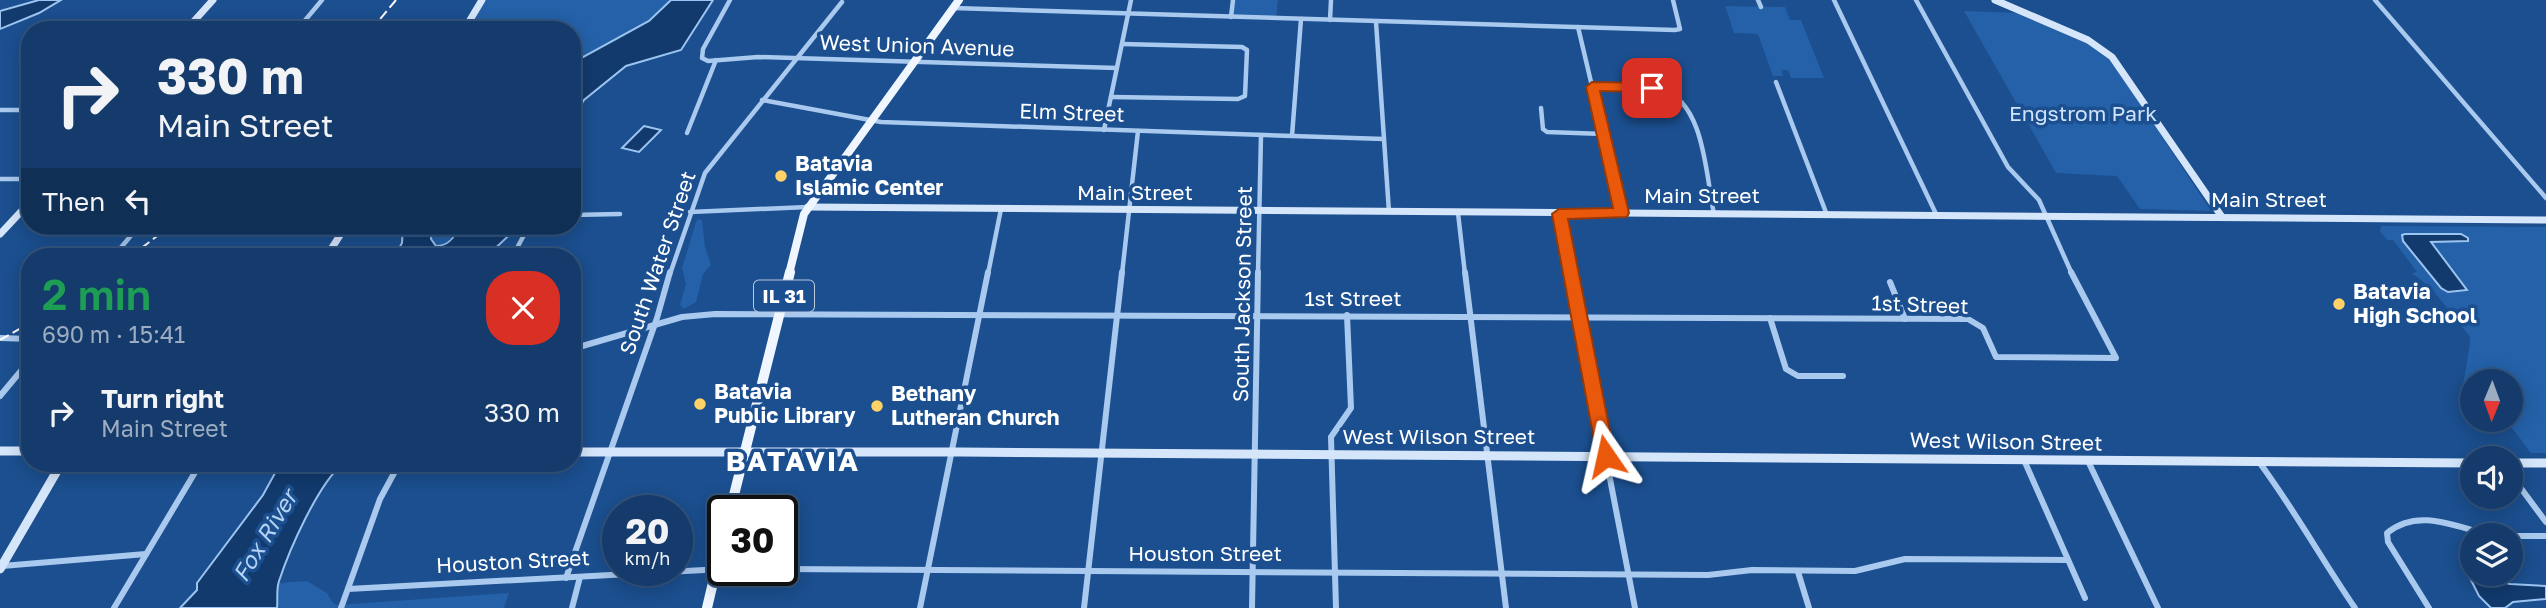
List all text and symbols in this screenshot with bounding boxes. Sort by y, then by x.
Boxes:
street label: West Union Avenue [819,29,1015,61]
text: 330 m [157,46,304,105]
icon: right [42,49,133,140]
pin [1622,58,1682,118]
icon: arrive [1633,69,1671,107]
street label: Elm Street [1019,97,1125,127]
park label: Engstrom Park [2009,100,2157,126]
text: Main Street [157,106,334,144]
place label: Batavia Islamic Center [795,150,944,200]
street label: South Water Street [613,167,701,358]
marker: Batavia Islamic Center [773,168,789,184]
street label: Main Street [1077,179,1193,205]
icon: left [119,182,157,220]
street label: Main Street [1644,182,1760,208]
text: Then [42,186,105,217]
street label: South Jackson Street [1227,186,1257,402]
street label: Main Street [2211,186,2327,212]
text: 2 min [42,269,151,319]
button: close [486,271,560,345]
place label: Batavia High School [2353,278,2477,328]
road number: IL 31 [754,280,814,312]
street label: 1st Street [1304,285,1402,311]
street label: 1st Street [1871,289,1969,319]
marker: Batavia High School [2331,296,2347,312]
text: 690 m · 15:41 [42,320,185,348]
north arrow [2460,369,2524,432]
map controls [2460,369,2523,586]
place label: Batavia Public Library [714,378,856,428]
place label: Bethany Lutheran Church [891,380,1060,430]
text: Turn right [101,383,224,414]
icon: right [42,394,80,432]
marker: Batavia Public Library [692,396,708,412]
text: 330 m [484,397,560,428]
marker: Bethany Lutheran Church [869,398,885,414]
text: Main Street [101,414,228,442]
position arrow [1569,419,1643,493]
street label: West Wilson Street [1343,423,1535,449]
street label: West Wilson Street [1909,426,2103,456]
district label: BATAVIA [726,444,860,477]
button: sound [2460,446,2523,509]
water label: Fox River [226,482,304,586]
speed limit sign: 30 [707,495,798,586]
text: 20 [625,510,670,552]
button: layers [2460,523,2523,586]
street label: Houston Street [1128,540,1282,566]
street label: Houston Street [436,544,590,578]
text: km/h [625,547,670,569]

